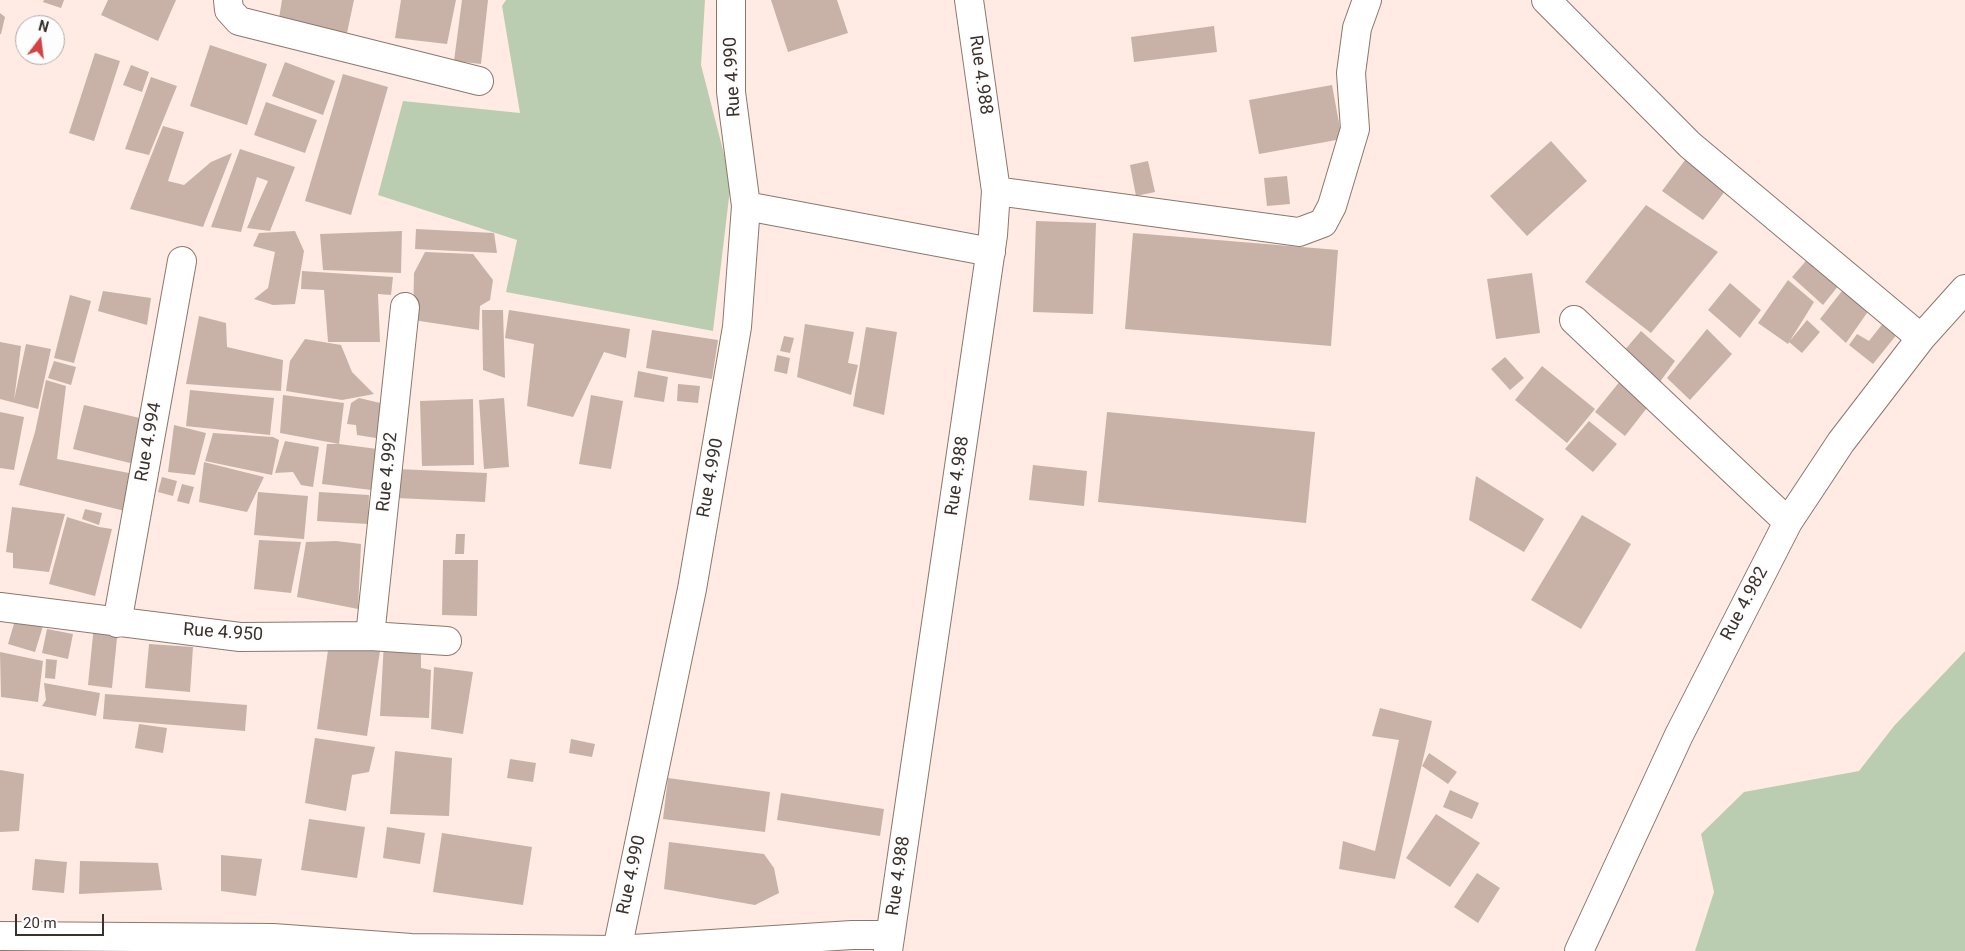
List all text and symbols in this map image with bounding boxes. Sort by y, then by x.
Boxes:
north arrow [15,15,65,65]
text: N [37,17,50,35]
street label: Rue 4.988 [964,34,996,116]
street label: Rue 4.990 [720,36,746,118]
street label: Rue 4.994 [131,401,167,483]
street label: Rue 4.992 [373,431,403,513]
street label: Rue 4.988 [942,435,974,517]
street label: Rue 4.990 [693,437,729,519]
street label: Rue 4.982 [1717,564,1773,644]
street label: Rue 4.950 [182,619,264,647]
street label: Rue 4.990 [613,834,651,916]
street label: Rue 4.988 [883,835,915,917]
scale bar [18,904,106,936]
text: 20 m [23,914,57,932]

